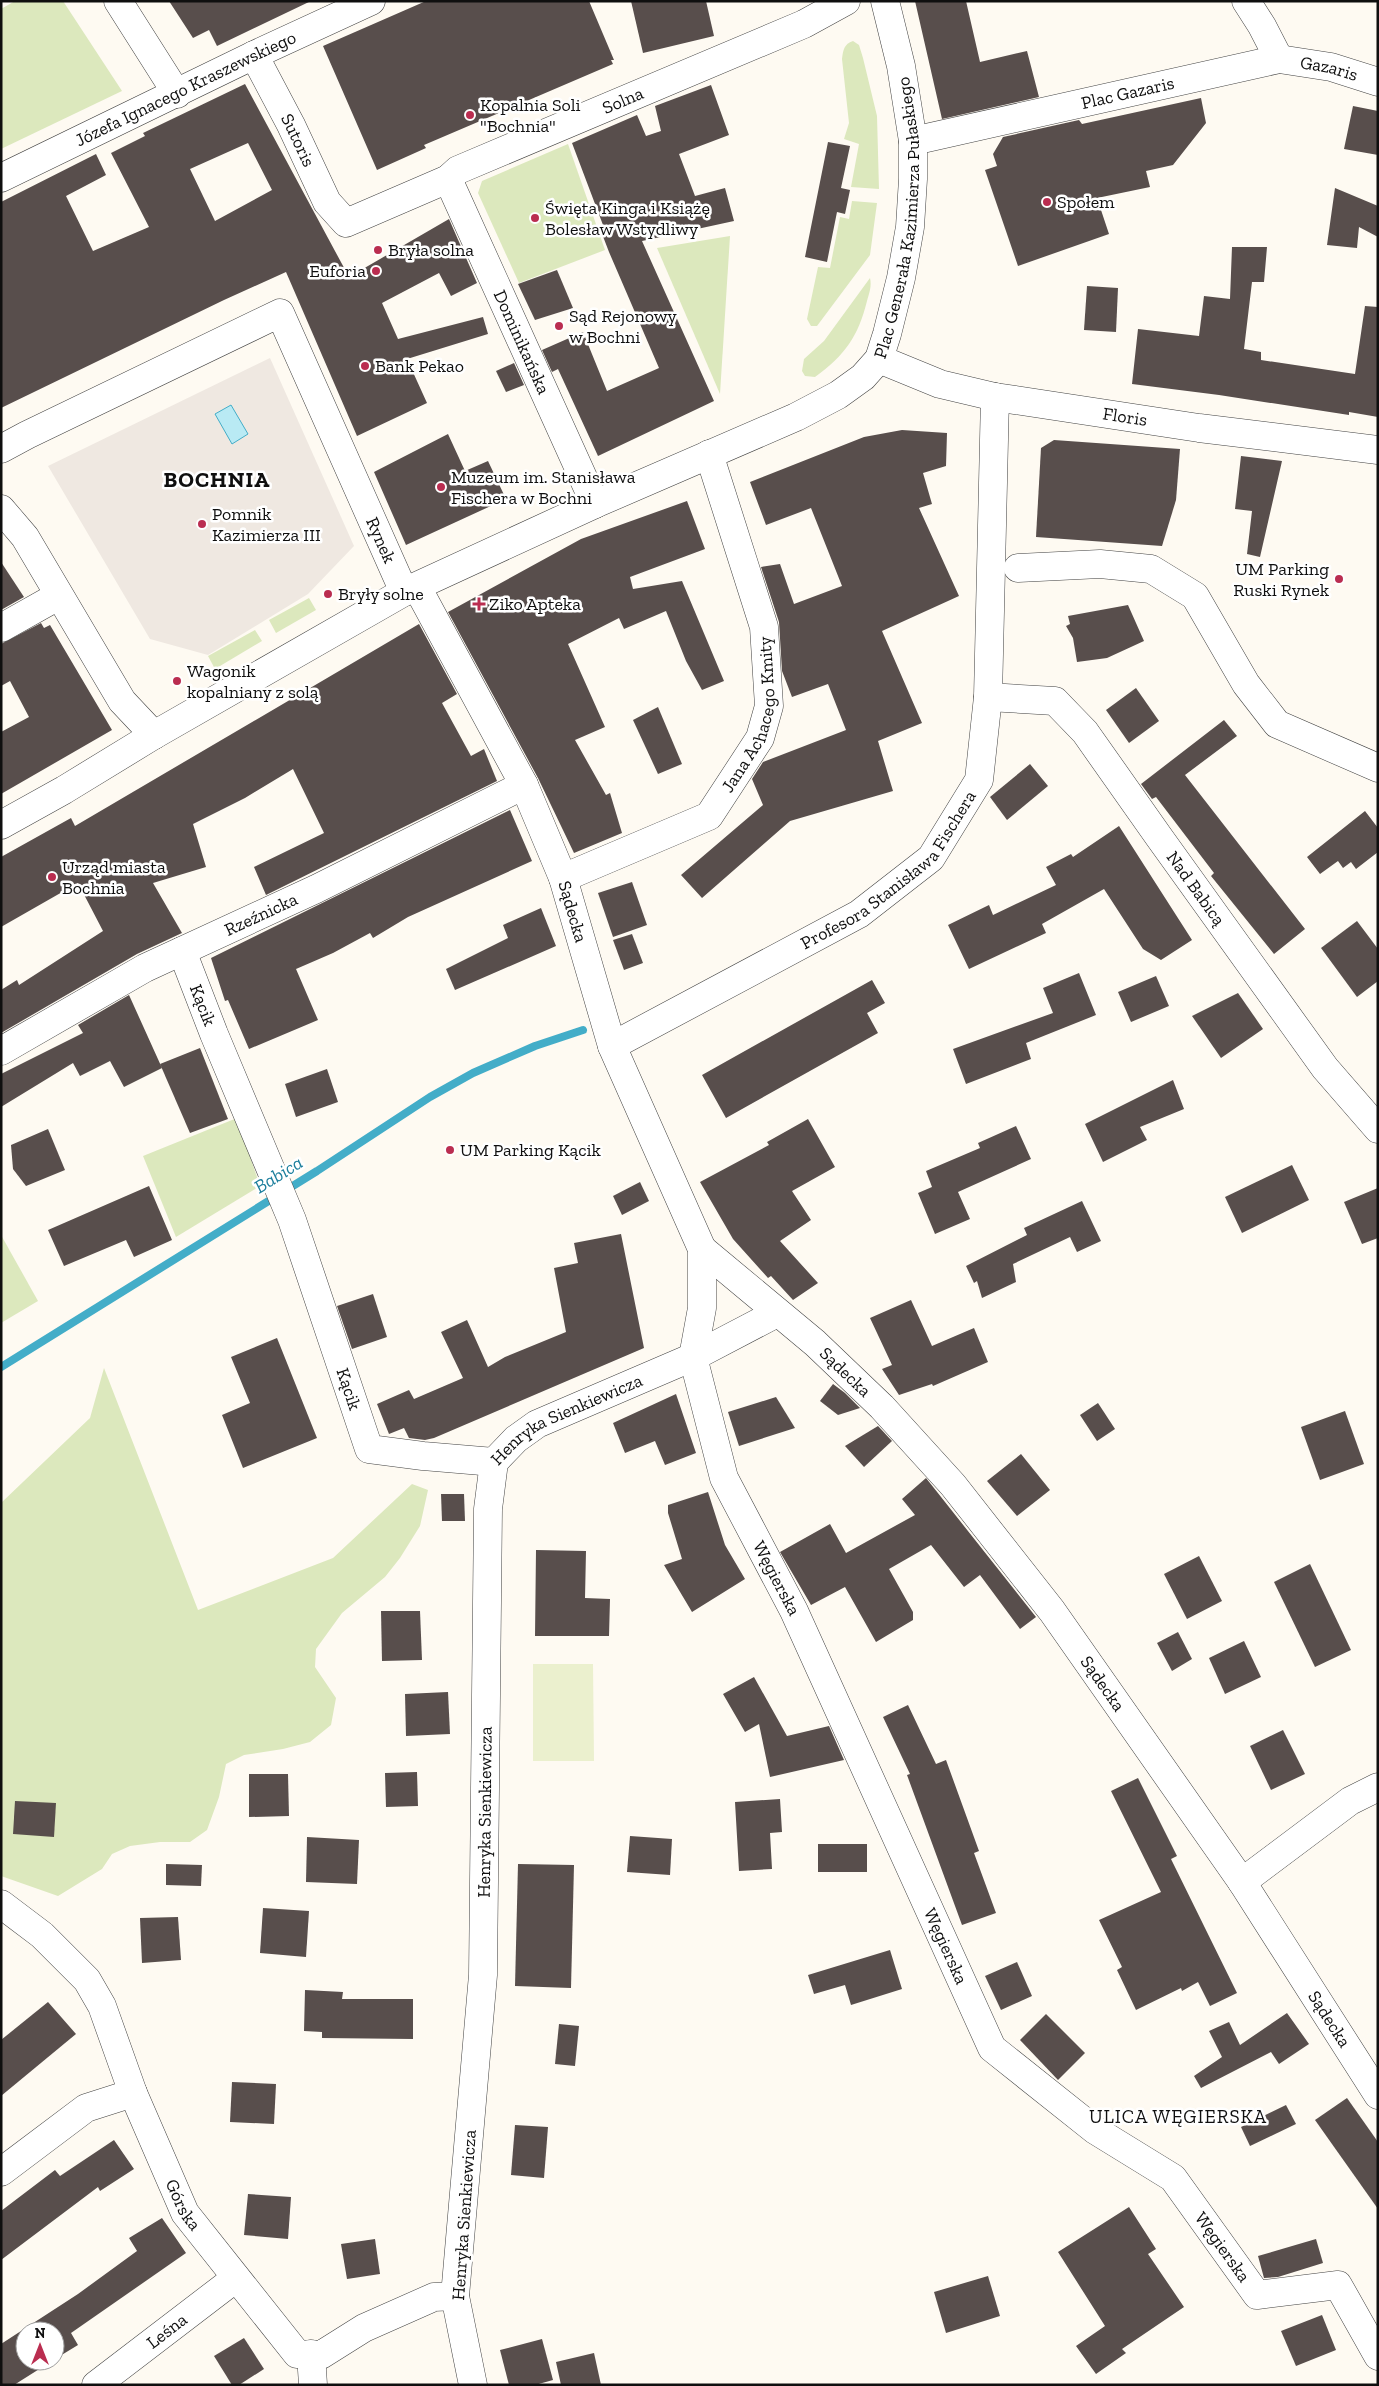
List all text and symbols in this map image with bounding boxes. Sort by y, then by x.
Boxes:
street label: Józefa Ignacego Kraszewskiego [71,26,299,151]
street label: Gazaris [1299,51,1361,86]
street label: Plac Gazaris [1079,72,1177,114]
street label: Plac Generała Kazimierza Pułaskiego [869,75,924,361]
street label: Solna [599,82,647,119]
place label: Kopalnia Soli "Bochnia" [480,94,581,137]
marker: Kopalnia Soli "Bochnia" [464,109,476,121]
street label: Sutoris [276,110,320,170]
place label: Społem [1057,191,1115,213]
marker: Społem [1041,196,1053,208]
place label: Święta Kinga i Książę Bolesław Wstydliwy [545,197,710,240]
marker: Święta Kinga i Książę Bolesław Wstydliwy [529,212,541,224]
place label: Bryła solna [388,239,474,261]
marker: Bryła solna [372,244,384,256]
place label: Euforia [309,260,366,282]
marker: Euforia [370,265,382,277]
street label: Dominikańska [489,286,555,398]
place label: Sąd Rejonowy w Bochni [569,305,678,348]
marker: Sąd Rejonowy w Bochni [553,320,565,332]
place label: Bank Pekao [375,355,464,377]
marker: Bank Pekao [359,360,371,372]
street label: Floris [1101,403,1149,431]
district label: BOCHNIA [164,466,270,493]
place label: Muzeum im. Stanisława Fischera w Bochni [451,466,636,509]
marker: Muzeum im. Stanisława Fischera w Bochni [435,481,447,493]
place label: Pomnik Kazimierza III [212,503,321,546]
street label: Rynek [361,514,401,567]
marker: Pomnik Kazimierza III [196,518,208,530]
place label: UM Parking Ruski Rynek [1233,558,1330,601]
marker: UM Parking Ruski Rynek [1333,573,1345,585]
place label: Bryły solne [338,583,424,605]
marker: Bryły solne [322,588,334,600]
place label: Ziko Apteka [489,593,581,615]
marker: Ziko Apteka [473,598,485,610]
street label: Jana Achacego Kmity [717,635,780,796]
place label: Wagonik kopalniany z solą [187,660,319,703]
marker: Wagonik kopalniany z solą [171,675,183,687]
street label: Profesora Stanisława Fischera [797,786,981,954]
street label: Nad Babicą [1162,847,1230,930]
place label: Urząd miasta Bochnia [62,856,166,899]
marker: Urząd miasta Bochnia [46,871,58,883]
street label: Sądecka [553,878,592,945]
street label: Rzeźnicka [221,888,301,941]
street label: Kącik [185,981,221,1030]
place label: UM Parking Kącik [460,1139,602,1161]
marker: UM Parking Kącik [444,1144,456,1156]
water label: Babica [250,1151,307,1198]
street label: Sądecka [815,1342,876,1402]
street label: Kącik [332,1365,366,1414]
street label: Henryka Sienkiewicza [486,1369,646,1470]
street label: Węgierska [748,1537,806,1620]
street label: Sądecka [1076,1651,1130,1716]
street label: Henryka Sienkiewicza [473,1726,497,1898]
street label: Węgierska [919,1905,973,1988]
street label: Sądecka [1303,1987,1356,2052]
district label: ULICA WĘGIERSKA [1089,2105,1267,2128]
street label: Henryka Sienkiewicza [447,2129,481,2301]
street label: Górska [161,2176,206,2235]
street label: Węgierska [1190,2208,1255,2287]
street label: Leśna [142,2308,192,2353]
north arrow [15,2321,65,2371]
text: N [35,2325,46,2342]

